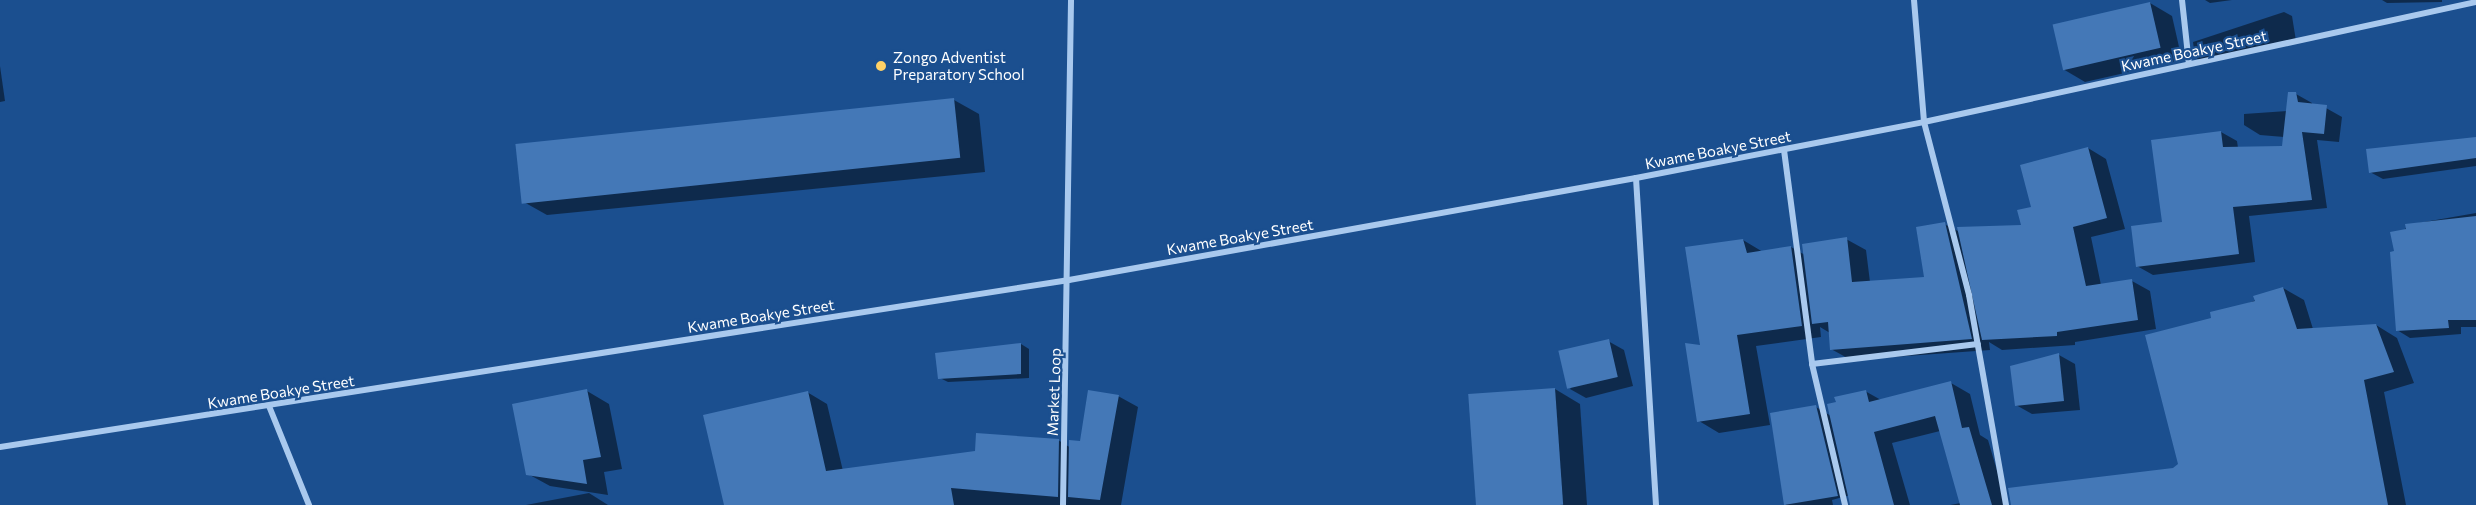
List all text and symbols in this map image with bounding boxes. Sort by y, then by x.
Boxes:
street label: Kwame Boakye Street [2120,27,2268,75]
place label: Zongo Adventist Preparatory School [893,48,1025,83]
marker: Zongo Adventist Preparatory School [874,59,888,73]
street label: Kwame Boakye Street [1643,127,1793,173]
street label: Kwame Boakye Street [1165,215,1315,259]
street label: Kwame Boakye Street [686,296,836,336]
street label: Market Loop [1043,348,1065,436]
street label: Kwame Boakye Street [206,372,356,412]

